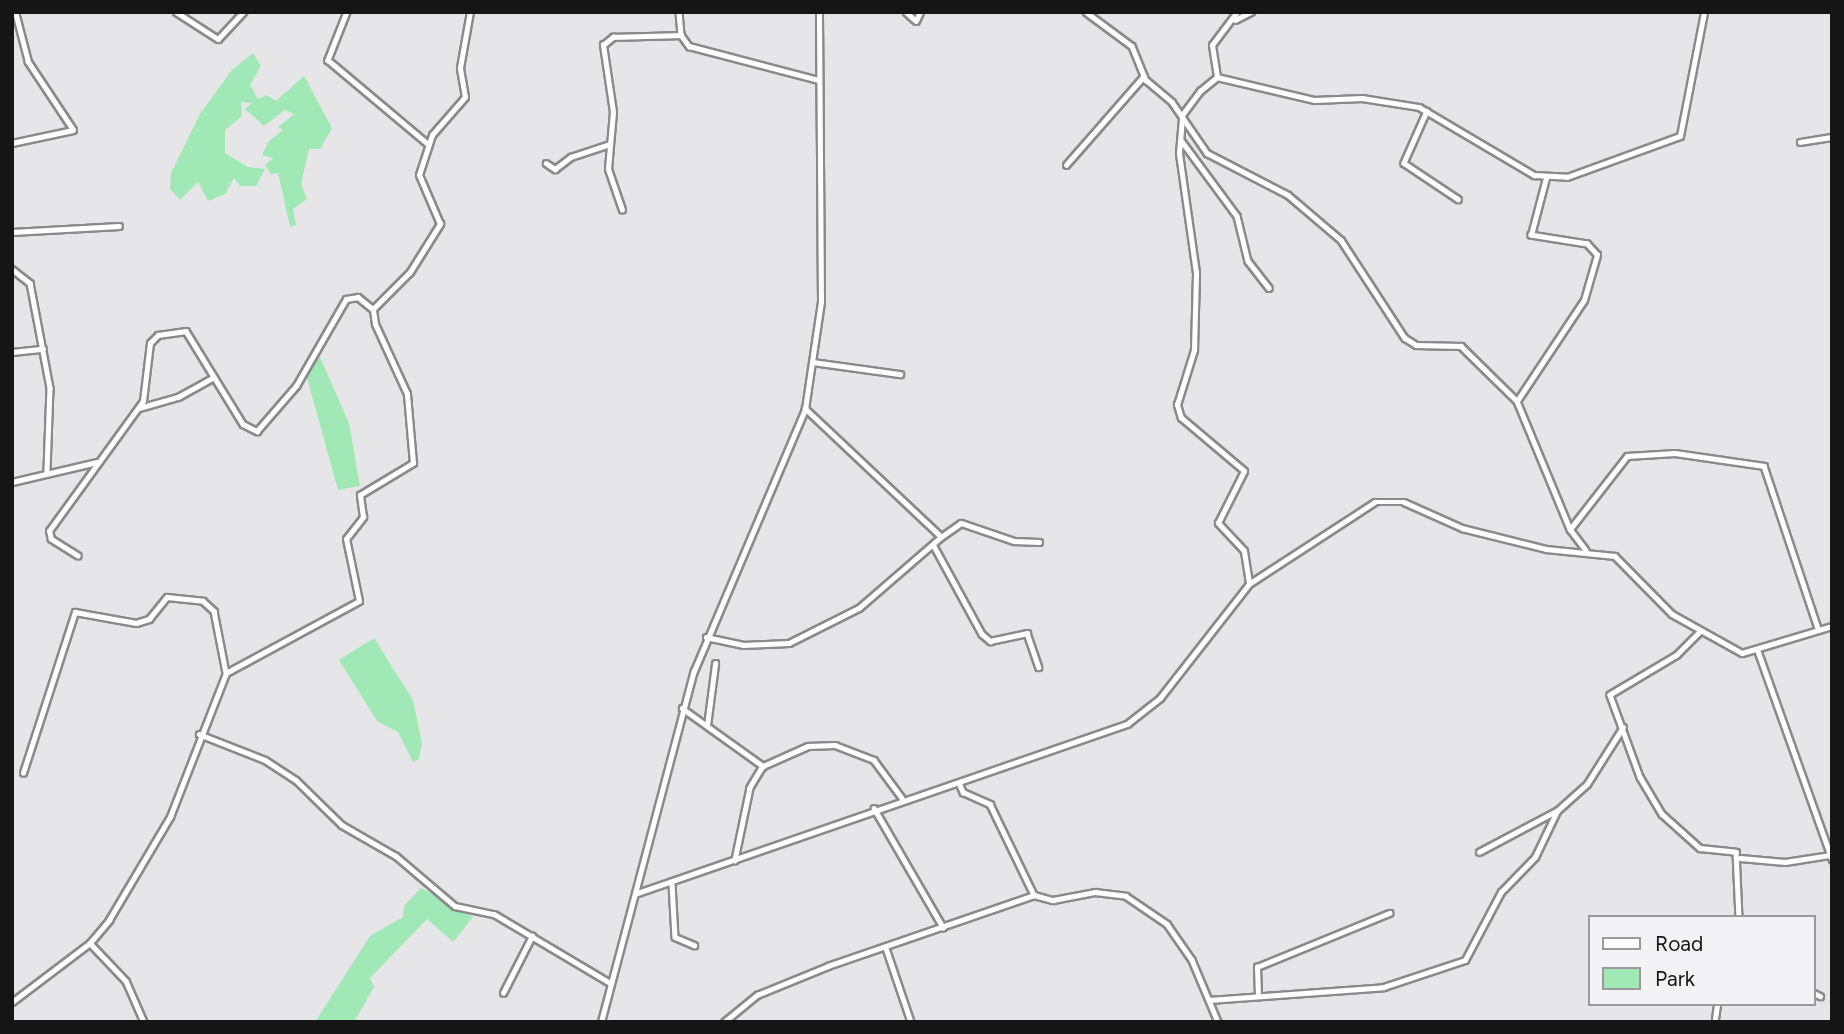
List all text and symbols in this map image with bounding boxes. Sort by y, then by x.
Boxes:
legend [1588,915,1816,1006]
text: Road [1655,931,1703,956]
text: Park [1655,966,1695,991]

